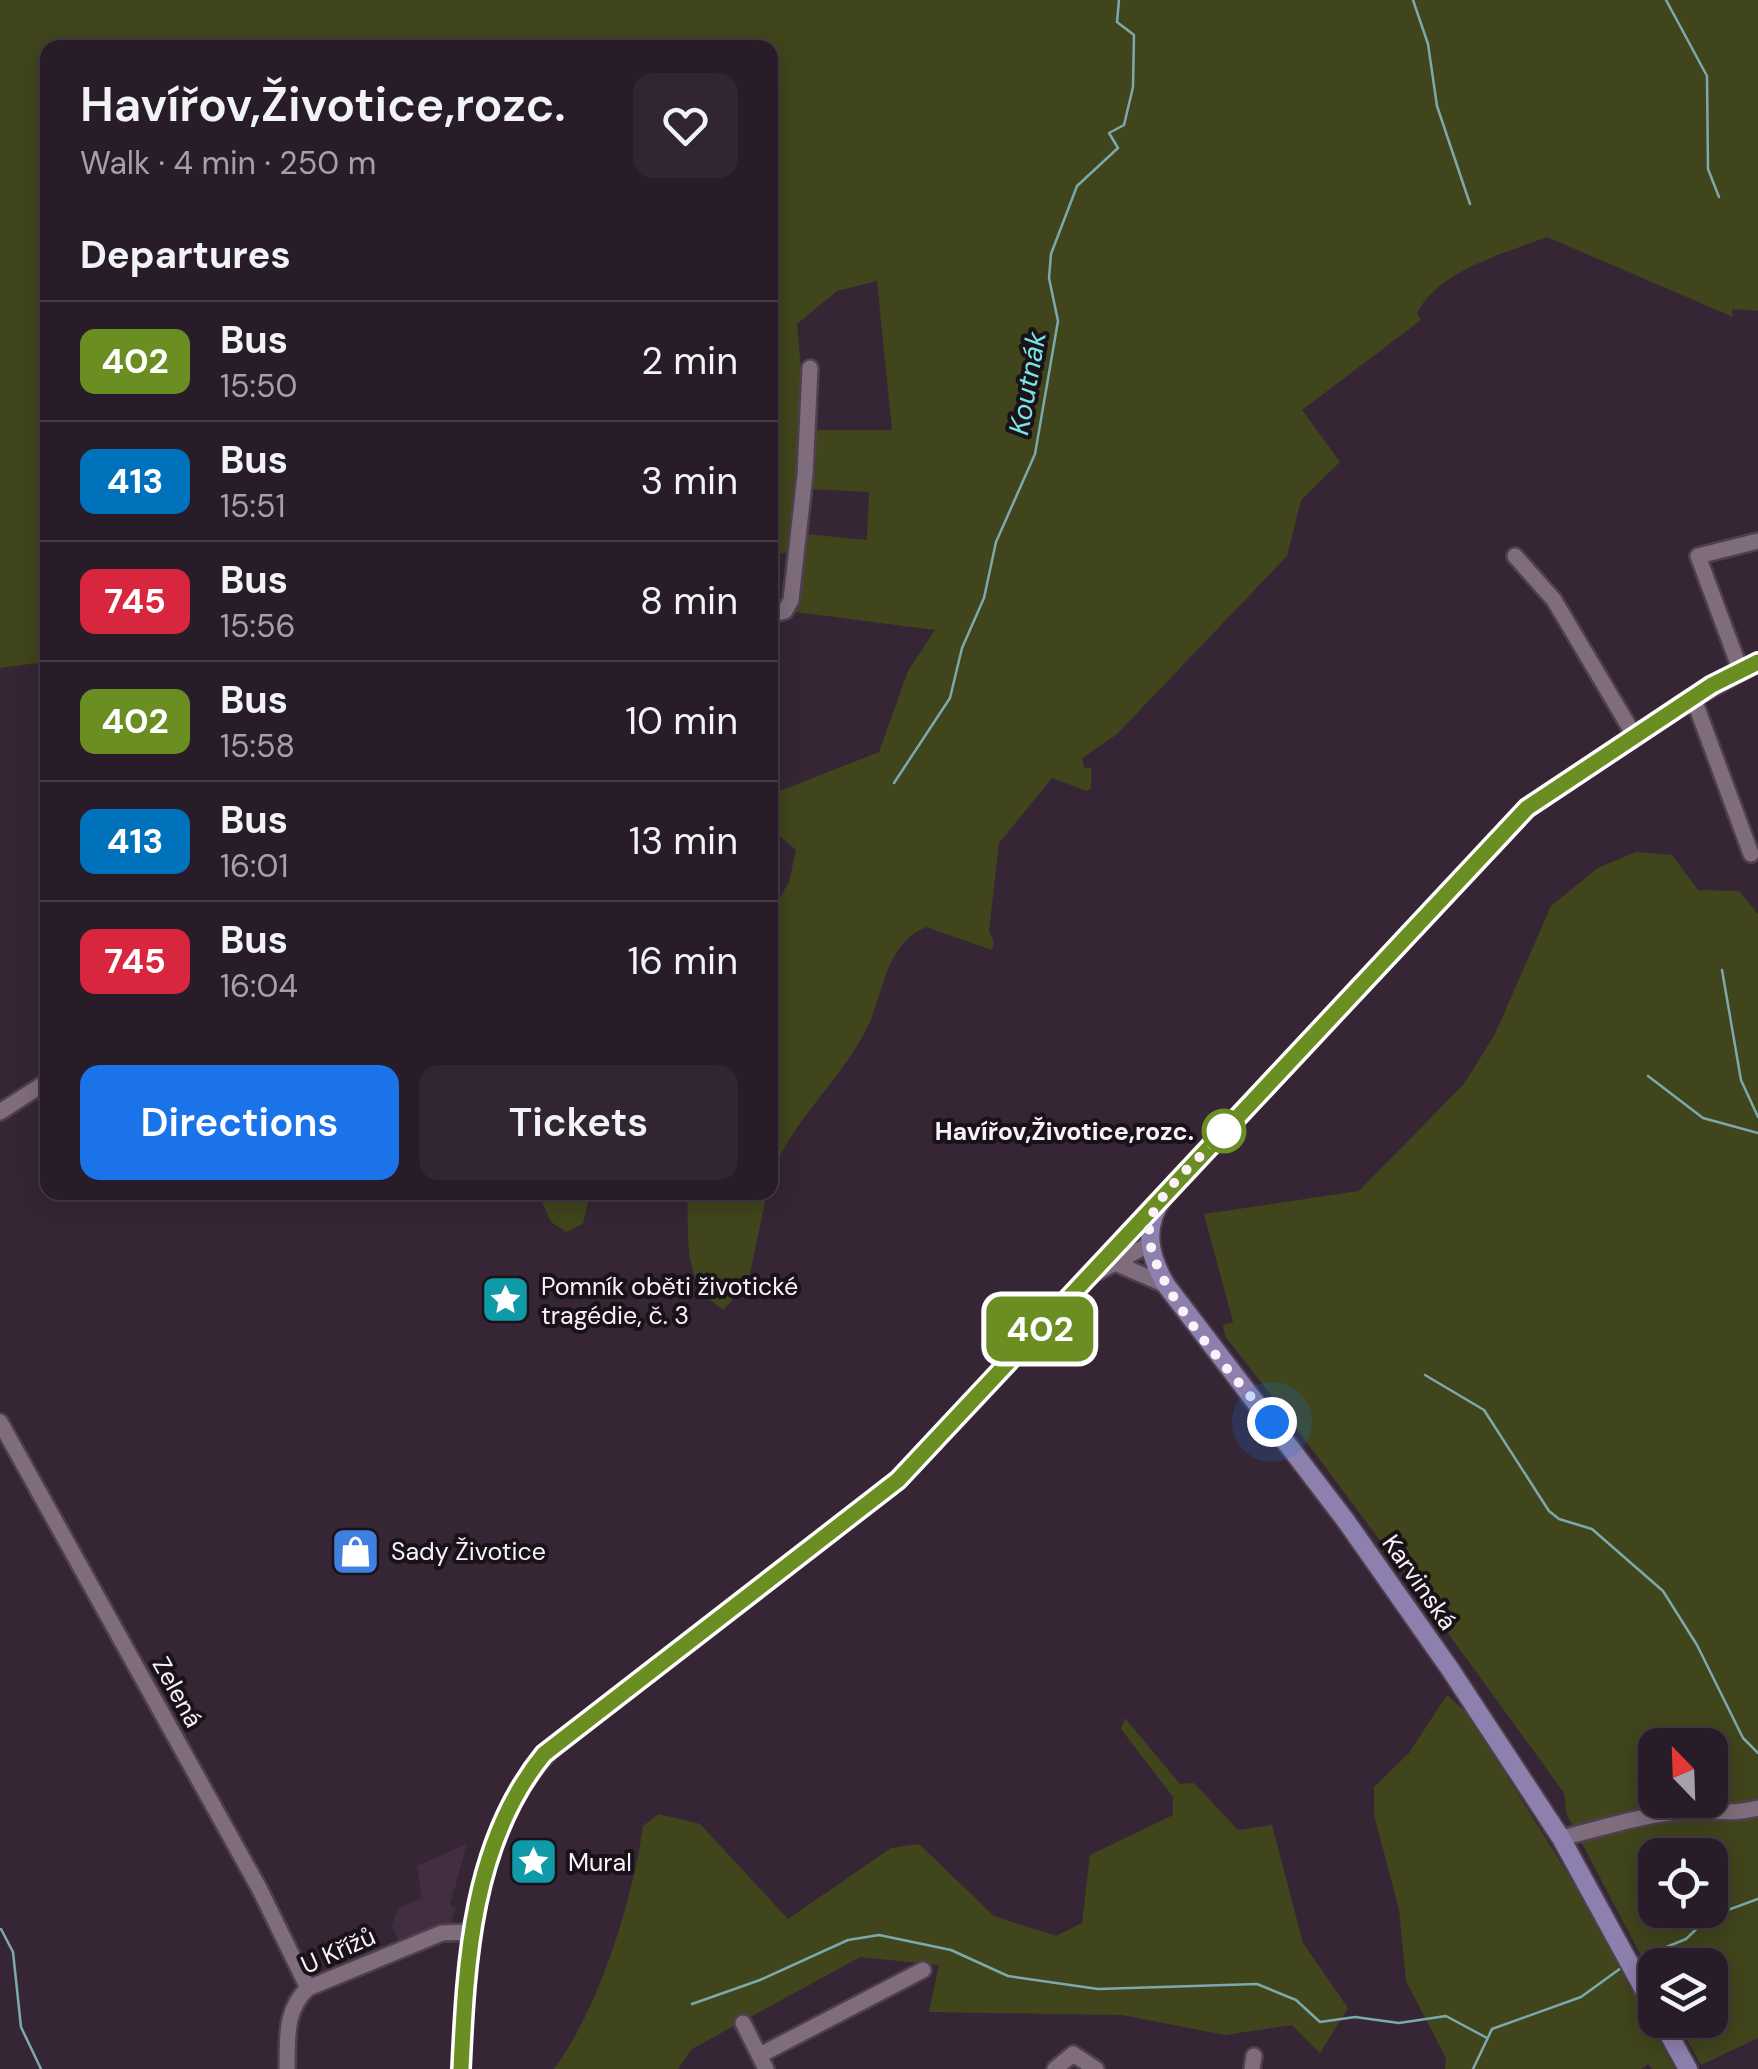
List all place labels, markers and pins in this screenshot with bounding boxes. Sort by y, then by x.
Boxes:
marker: Havířov,Životice,rozc. [1203,1110,1245,1152]
place label: Havířov,Životice,rozc. [935,1115,1194,1148]
place label: Pomník oběti životické tragédie, č. 3 [541,1270,798,1332]
place icon: Pomník oběti životické tragédie, č. 3 [480,1274,532,1326]
shop icon: Sady Životice [330,1525,382,1577]
place label: Sady Životice [391,1535,546,1568]
place icon: Mural [507,1836,559,1888]
place label: Mural [568,1846,632,1879]

